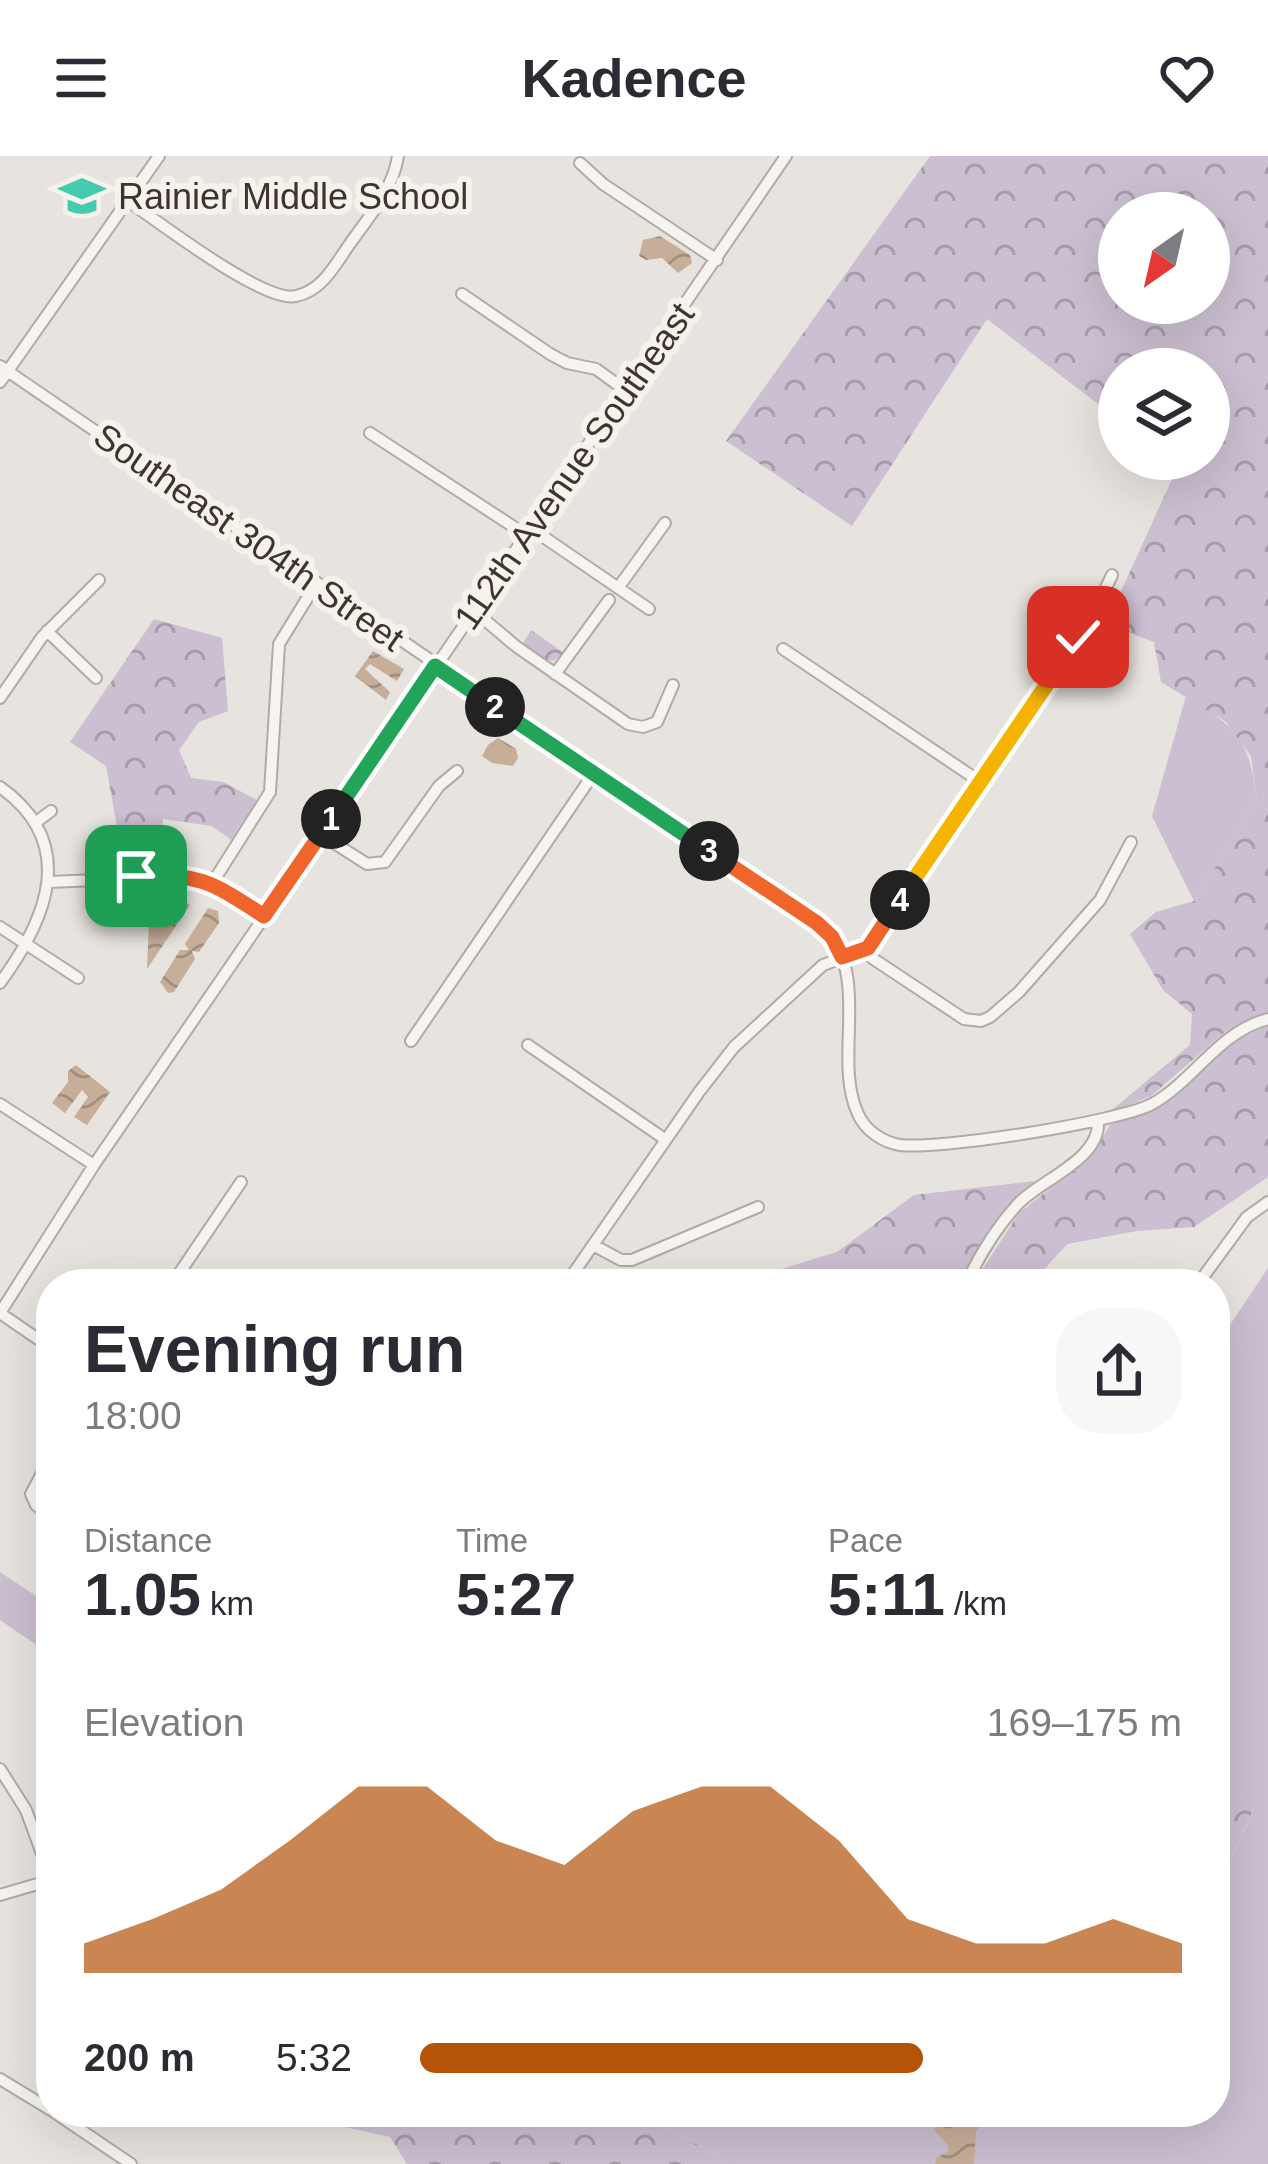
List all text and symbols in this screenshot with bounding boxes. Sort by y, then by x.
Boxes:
icon: menu [48,45,114,111]
icon: heart [1154,45,1220,111]
text: Kadence [521,48,747,108]
school or university icon: Rainier Middle School [57,171,107,221]
place label: Rainier Middle School [118,176,468,217]
north arrow [1098,192,1230,324]
map controls [1098,192,1230,480]
street label: 112th Avenue Southeast [446,295,702,637]
button: layers [1098,348,1230,480]
street label: Southeast 304th Street [86,415,412,659]
pin [1027,586,1129,688]
icon: check [1045,604,1111,670]
pin: 2 [465,677,525,737]
text: 2 [486,688,504,725]
pin: 1 [301,789,361,849]
text: 1 [322,800,340,837]
pin: 3 [679,821,739,881]
pin [85,825,187,927]
text: 3 [700,832,718,869]
icon: arrive [103,843,169,909]
pin: 4 [870,870,930,930]
text: 4 [891,881,909,918]
button: share [1056,1308,1182,1434]
text: Evening run [84,1312,465,1386]
text: 18:00 [84,1394,182,1437]
text: Distance [84,1522,212,1559]
text: Time [456,1522,528,1559]
text: Pace [828,1522,903,1559]
text: 1.05 [84,1561,201,1628]
text: 5:27 [456,1561,576,1628]
text: 5:11 [828,1561,945,1628]
text: km [201,1585,254,1622]
text: /km [945,1585,1007,1622]
text: Elevation [84,1701,244,1744]
text: 169–175 m [987,1701,1182,1744]
text: 200 m [84,2036,195,2079]
text: 5:32 [276,2036,352,2079]

